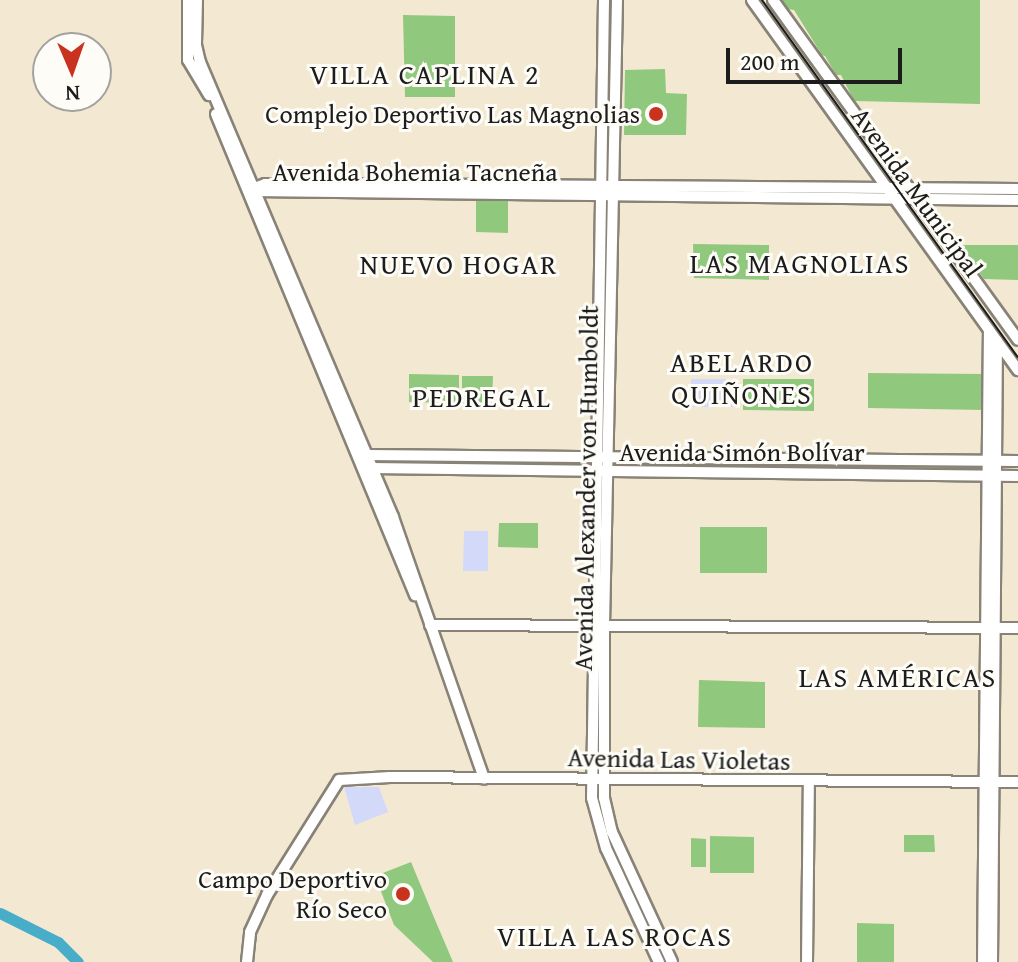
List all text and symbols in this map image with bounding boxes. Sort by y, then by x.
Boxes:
north arrow [32,32,112,112]
scale bar [730,32,906,82]
text: 200 m [740,44,800,79]
district label: VILLA CAPLINA 2 [309,57,541,91]
text: N [65,78,81,110]
place label: Complejo Deportivo Las Magnolias [265,98,640,130]
street label: Avenida Municipal [845,101,989,283]
marker: Complejo Deportivo Las Magnolias [647,105,665,123]
street label: Avenida Bohemia Tacneña [272,156,558,188]
district label: LAS MAGNOLIAS [690,246,910,280]
district label: NUEVO HOGAR [360,247,558,281]
street label: Avenida Alexander von Humboldt [567,305,605,671]
district label: ABELARDO QUIÑONES [670,345,814,411]
district label: PEDREGAL [412,380,552,414]
street label: Avenida Simón Bolívar [619,436,865,468]
district label: LAS AMÉRICAS [799,660,997,694]
street label: Avenida Las Violetas [567,741,791,777]
place label: Campo Deportivo Río Seco [198,863,387,924]
marker: Campo Deportivo Río Seco [394,885,412,903]
district label: VILLA LAS ROCAS [497,919,733,953]

